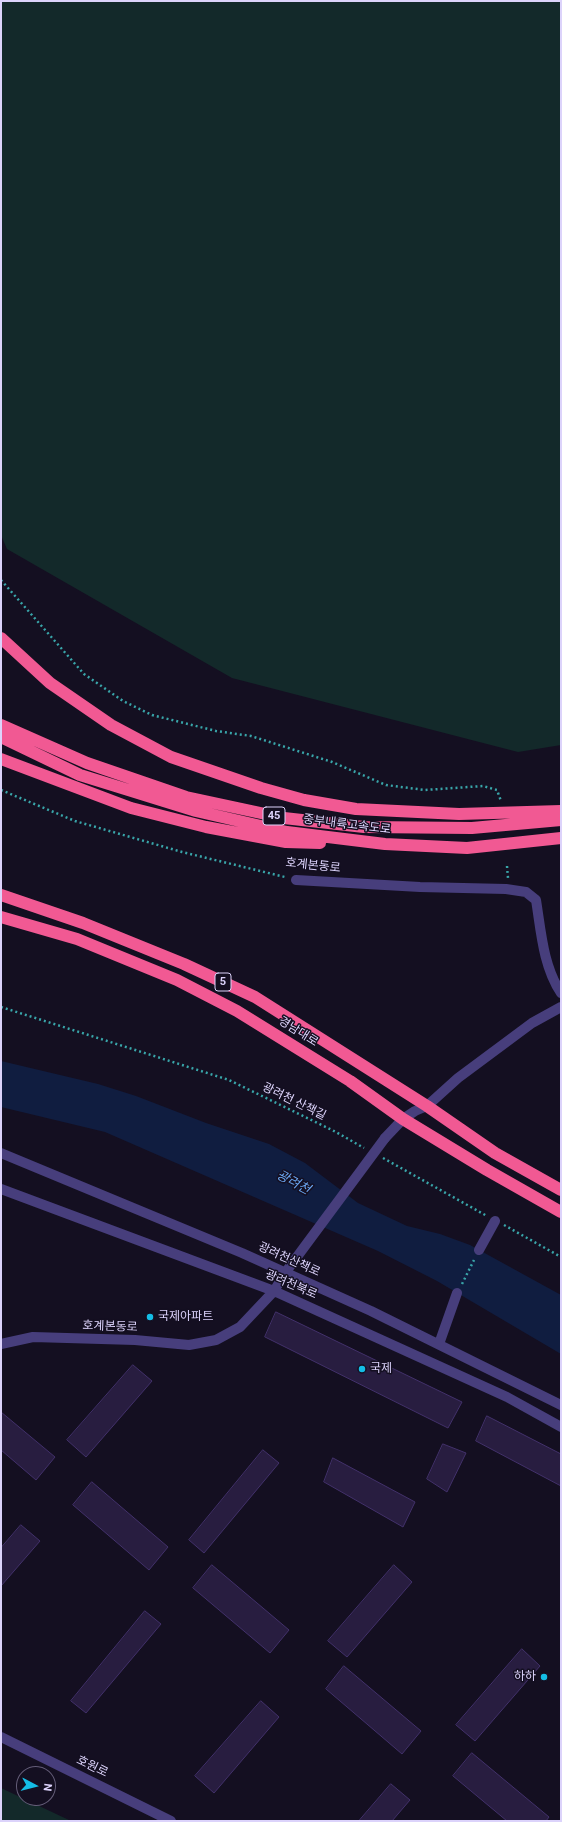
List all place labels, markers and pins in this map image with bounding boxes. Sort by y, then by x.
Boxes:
place label: 국제아파트 [158,1310,213,1324]
marker: 국제아파트 [145,1312,155,1322]
place label: 국제 [370,1362,392,1376]
marker: 국제 [357,1364,367,1374]
place label: 하하 [514,1670,536,1684]
marker: 하하 [539,1672,549,1682]

